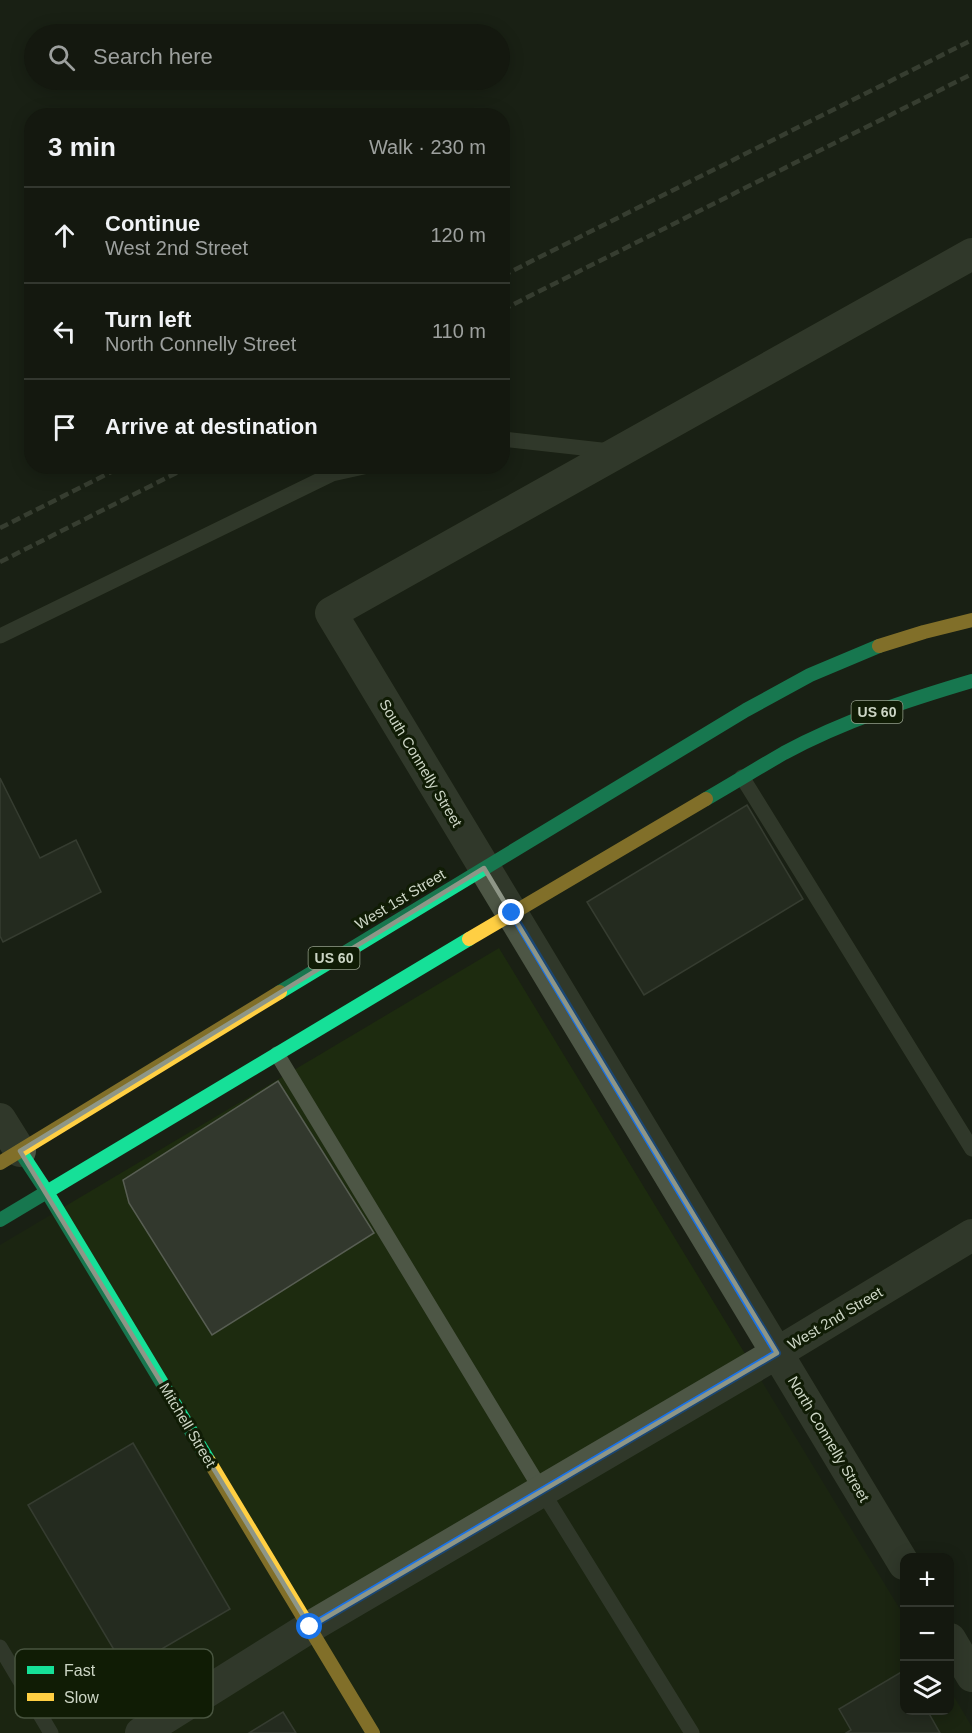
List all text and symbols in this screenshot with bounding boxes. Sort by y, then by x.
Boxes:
search box [24,24,510,90]
icon: search [45,41,78,74]
text: Search here [93,44,213,69]
text: 3 min [48,132,116,162]
text: Walk · 230 m [369,136,486,158]
text: Continue [105,211,200,236]
icon: ahead [48,219,81,252]
text: 120 m [430,224,486,246]
text: West 2nd Street [105,237,248,259]
text: Turn left [105,307,191,332]
icon: left [48,315,81,348]
text: 110 m [432,320,486,342]
text: North Connelly Street [105,333,296,355]
icon: arrive [48,411,81,444]
text: Arrive at destination [105,414,318,439]
street label: South Connelly Street [376,696,466,831]
road number: US 60 [852,701,902,723]
street label: West 1st Street [352,865,449,933]
route end [498,899,524,925]
road number: US 60 [308,947,360,969]
street label: West 2nd Street [785,1283,886,1353]
street label: North Connelly Street [785,1373,874,1506]
street label: Mitchell Street [156,1380,220,1471]
map controls [900,1553,954,1715]
button: + [900,1553,954,1607]
button: − [900,1607,954,1661]
route start [296,1613,322,1639]
legend [15,1649,213,1718]
button: layers [900,1661,954,1715]
text: Fast [64,1662,96,1679]
text: Slow [64,1689,99,1706]

